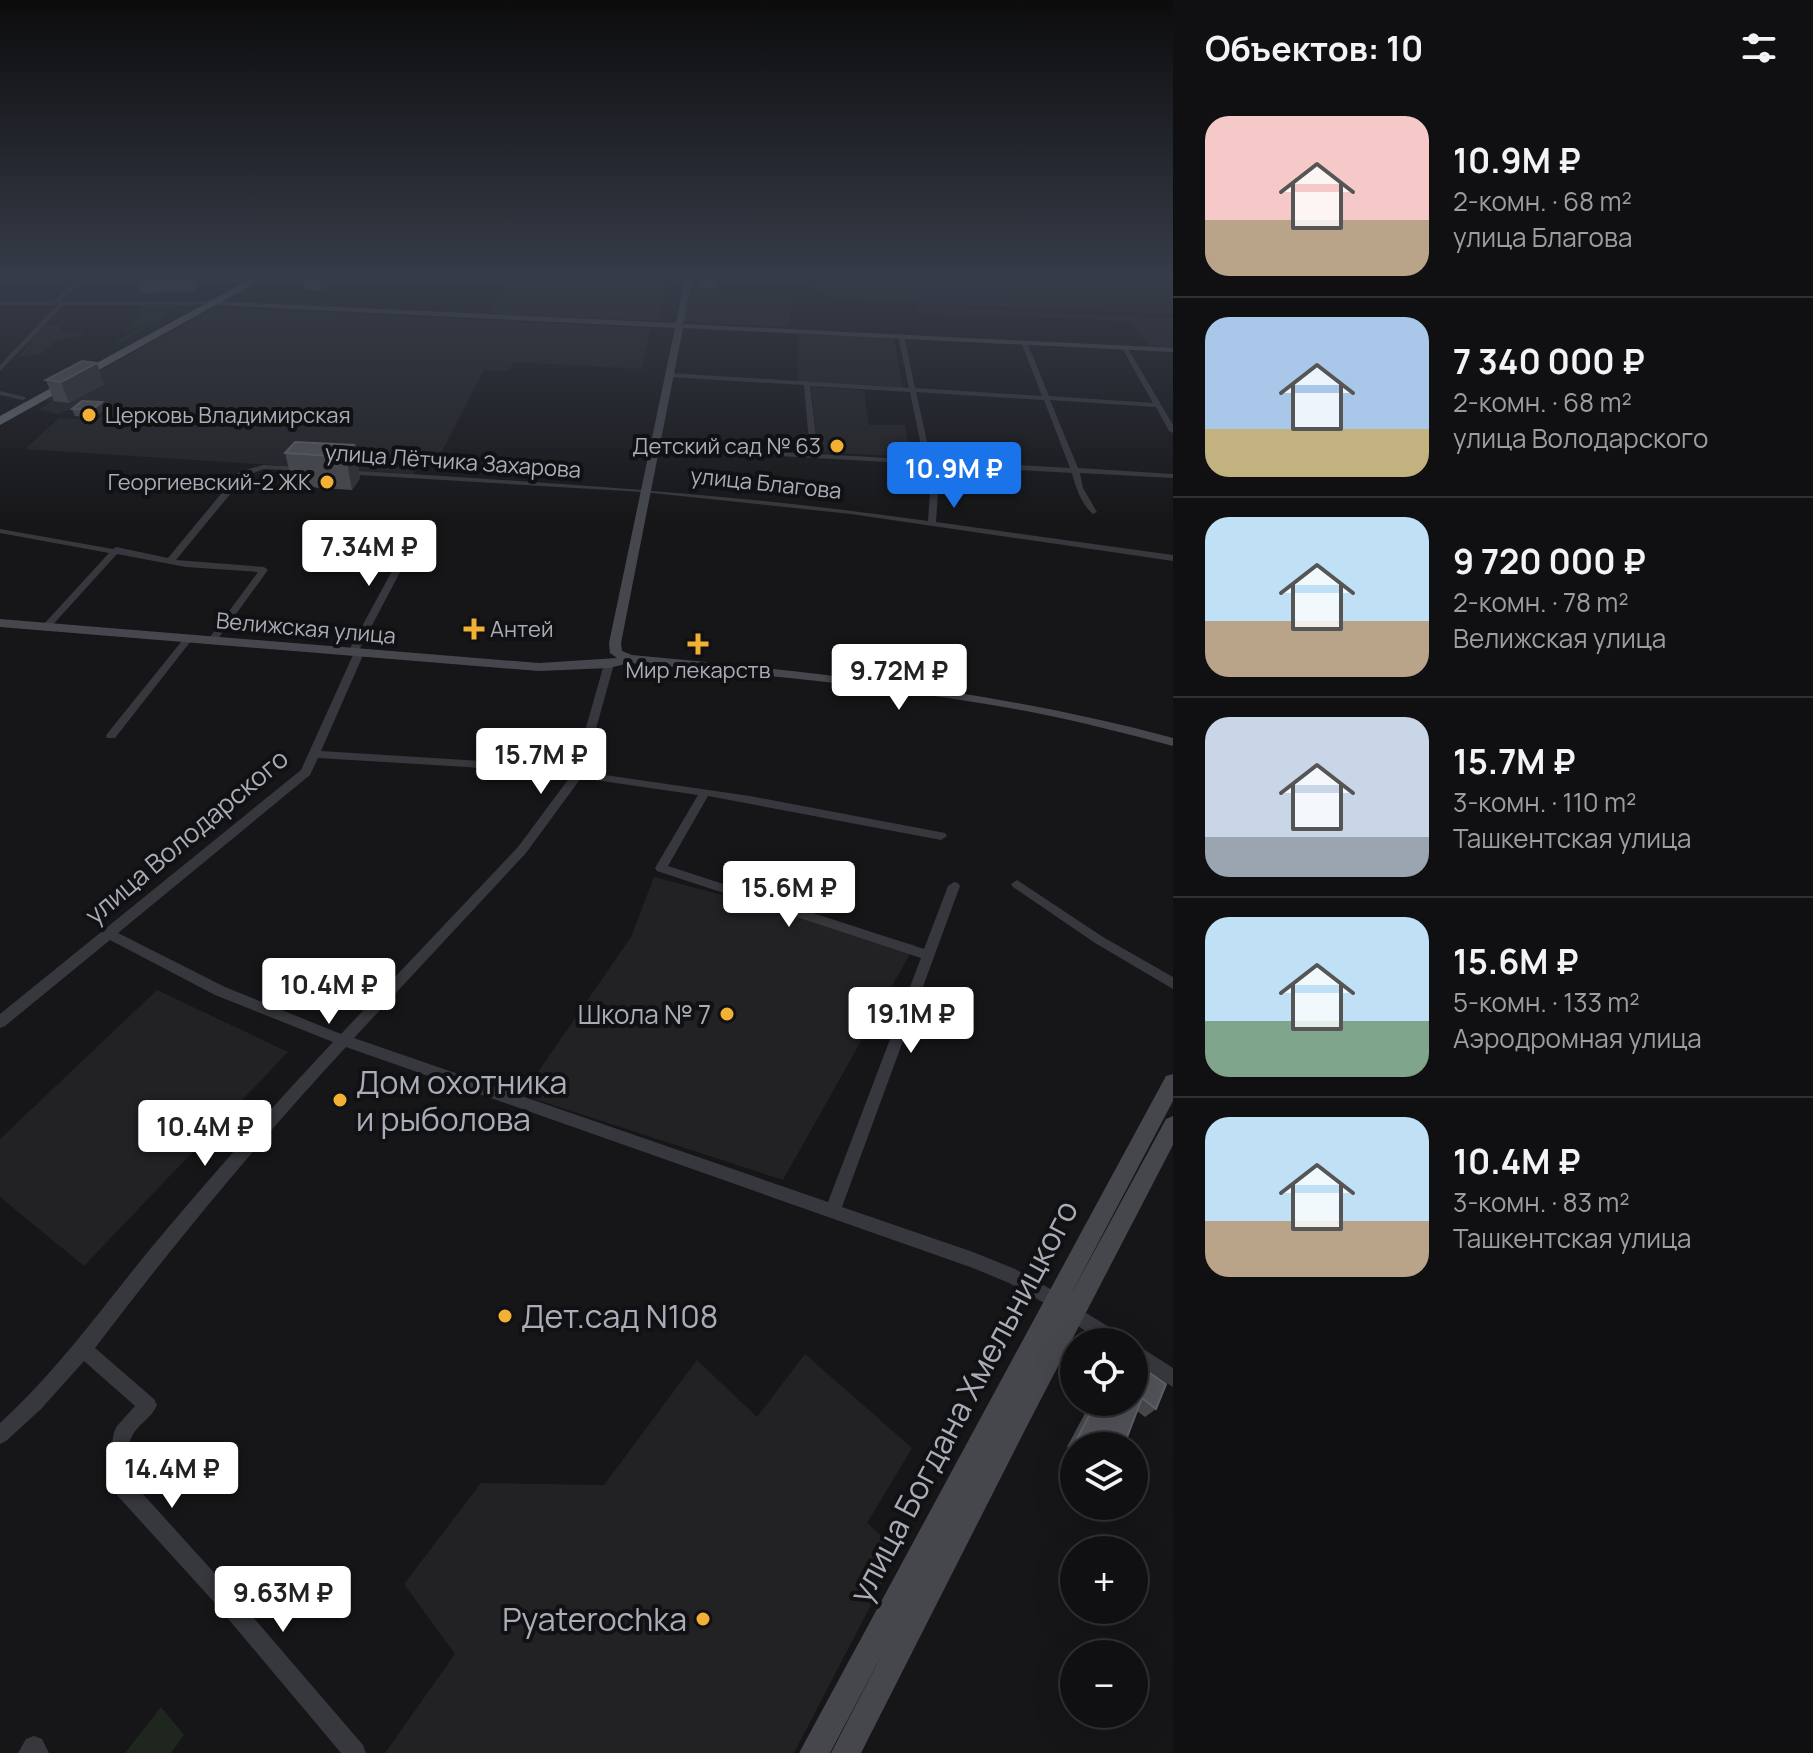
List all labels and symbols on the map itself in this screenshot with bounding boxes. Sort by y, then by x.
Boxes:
place label: Церковь Владимирская [105,400,351,430]
marker: Церковь Владимирская [80,406,98,424]
place label: Детский сад № 63 [632,431,821,461]
street label: улица Лётчика Захарова [324,437,582,485]
marker: Детский сад № 63 [828,437,846,455]
pin: 10.9M ₽ [880,442,1028,510]
street label: улица Благова [689,460,843,506]
place label: Георгиевский-2 ЖК [108,467,312,497]
marker: Георгиевский-2 ЖК [318,473,336,491]
pin: 7.34M ₽ [295,520,443,588]
street label: Велижская улица [215,605,397,651]
place label: Антей [490,614,553,644]
marker: Антей [465,620,483,638]
marker: Мир лекарств [689,635,707,653]
pin: 9.72M ₽ [825,644,973,712]
place label: Мир лекарств [626,655,771,685]
pin: 15.7M ₽ [467,728,615,796]
street label: улица Володарского [77,740,295,932]
pin: 15.6M ₽ [715,861,863,929]
pin: 10.4M ₽ [255,958,403,1026]
pin: 19.1M ₽ [837,987,985,1055]
place label: Школа № 7 [578,996,711,1032]
marker: Школа № 7 [718,1005,736,1023]
place label: Дом охотника и рыболова [356,1060,567,1141]
marker: Дом охотника и рыболова [331,1091,349,1109]
pin: 10.4M ₽ [131,1100,279,1168]
street label: улица Богдана Хмельницкого [838,1192,1088,1610]
place label: Дет.сад N108 [521,1294,718,1338]
marker: Дет.сад N108 [496,1307,514,1325]
pin: 14.4M ₽ [98,1442,246,1510]
pin: 9.63M ₽ [209,1566,357,1634]
place label: Pyaterochka [502,1597,687,1641]
marker: Pyaterochka [694,1610,712,1628]

